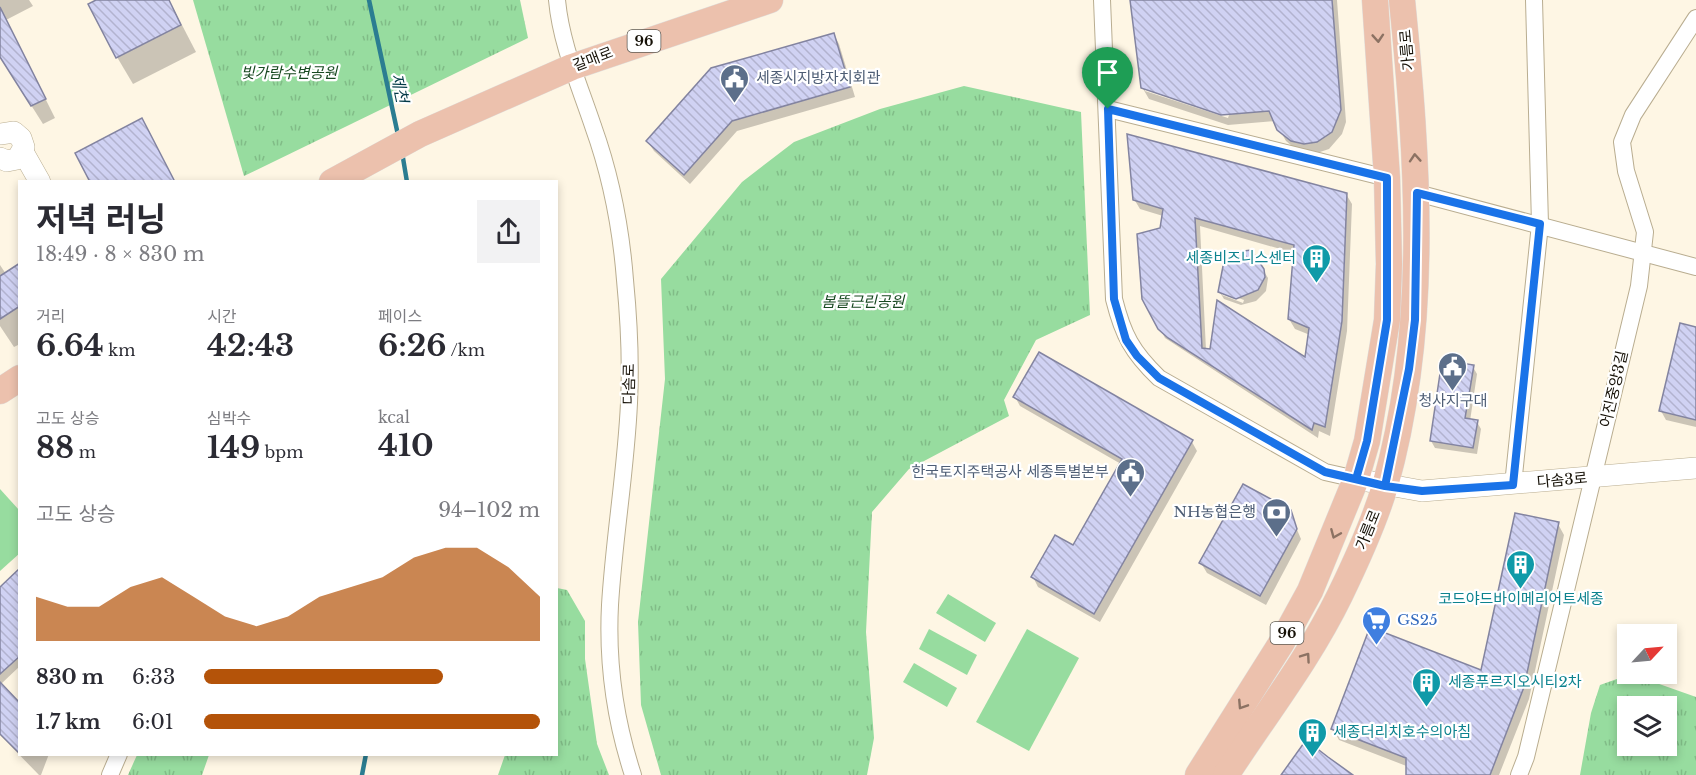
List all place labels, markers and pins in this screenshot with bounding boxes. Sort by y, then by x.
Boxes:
pin [1082,47,1133,109]
public building icon: 세종시지방자치회관 [719,62,751,104]
place label: 세종시지방자치회관 [756,68,880,87]
building icon: 세종비즈니스센터 [1301,242,1333,284]
place label: 세종비즈니스센터 [1186,248,1296,267]
public building icon: 청사지구대 [1437,350,1469,392]
place label: 청사지구대 [1418,391,1488,410]
public building icon: 한국토지주택공사 세종특별본부 [1114,456,1146,498]
place label: 한국토지주택공사 세종특별본부 [911,462,1109,481]
bank icon: NH농협은행 [1261,496,1293,538]
place label: NH농협은행 [1173,502,1256,521]
building icon: 코드야드바이메리어트세종 [1505,548,1537,590]
place label: 코드야드바이메리어트세종 [1438,589,1604,608]
supermarket icon: GS25 [1360,604,1392,646]
place label: GS25 [1397,610,1438,629]
building icon: 세종푸르지오시티2차 [1411,666,1443,708]
place label: 세종푸르지오시티2차 [1448,672,1582,691]
building icon: 세종더리치호수의아침 [1296,716,1328,758]
place label: 세종더리치호수의아침 [1333,722,1471,741]

